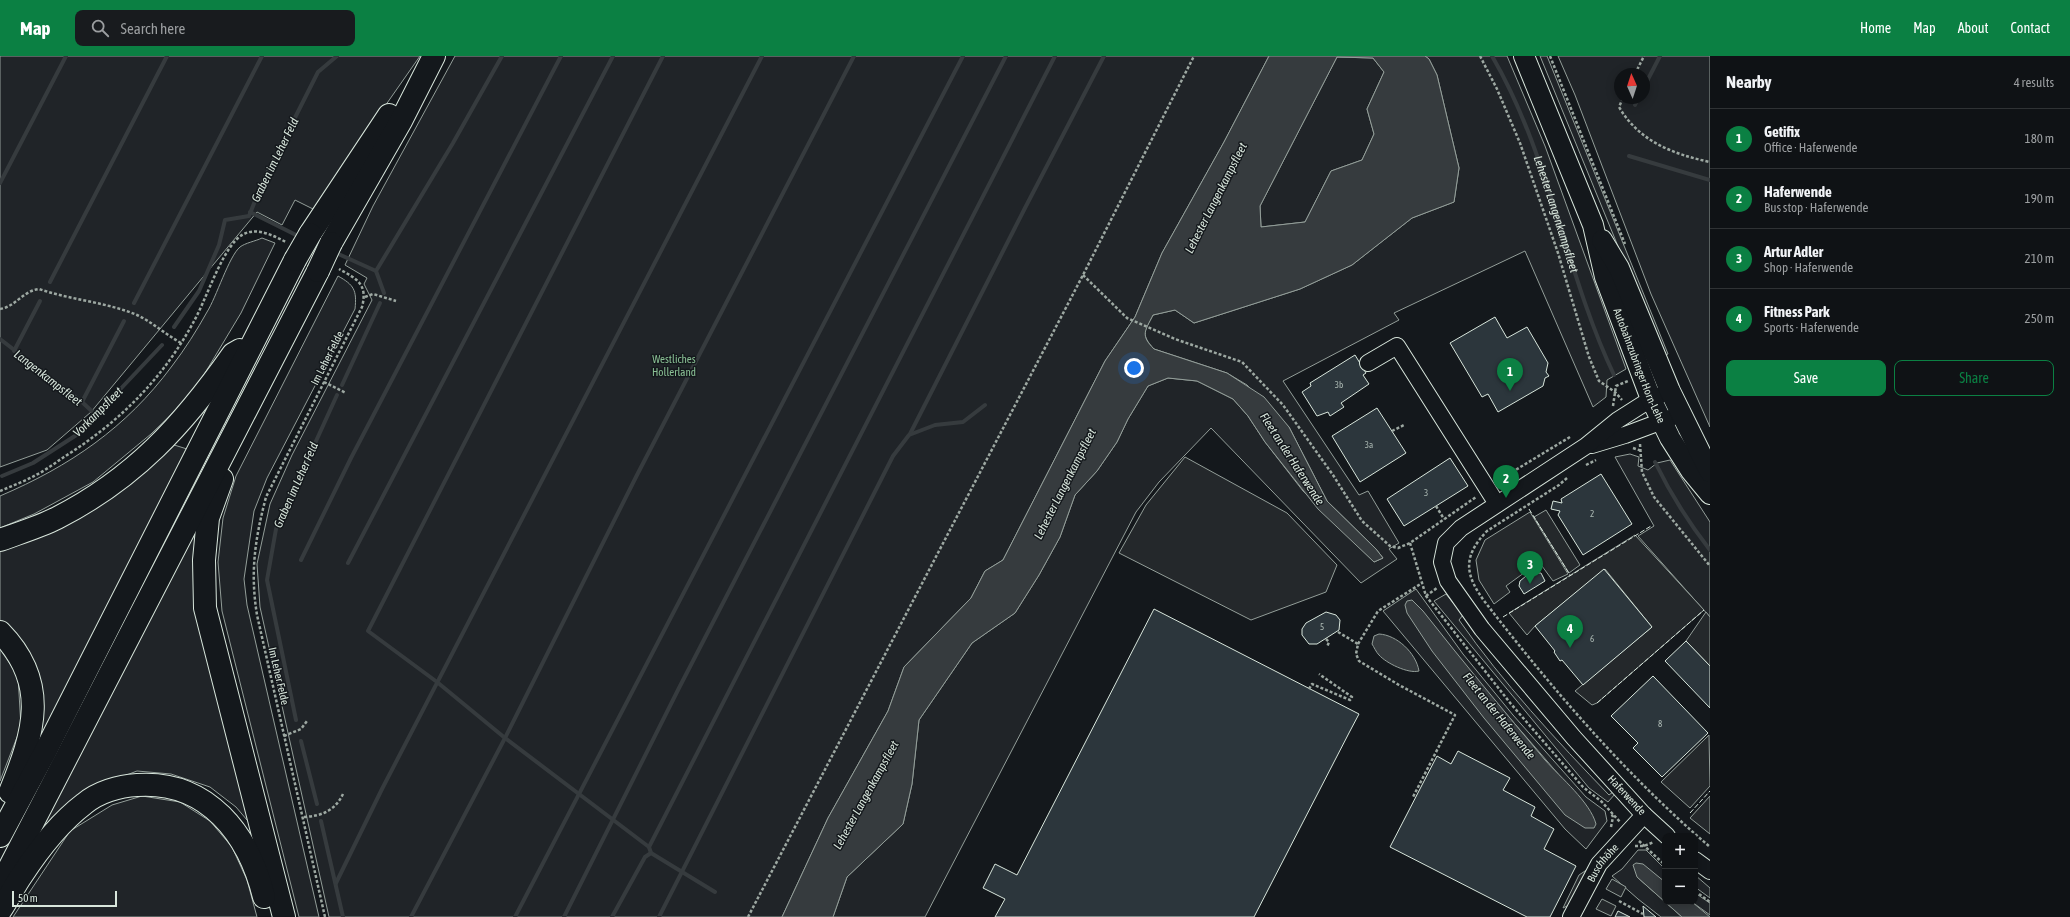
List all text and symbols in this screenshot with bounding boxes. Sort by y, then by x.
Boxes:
search box [75,10,355,46]
text: Map [20,17,51,39]
icon: search [89,17,111,39]
text: Search here [121,20,185,37]
text: Home [1860,20,1891,36]
text: Map [1913,20,1936,36]
text: About [1958,20,1989,36]
text: Contact [2011,20,2050,36]
north arrow [1614,68,1650,104]
text: Nearby [1726,72,1772,92]
text: 4 results [2014,75,2054,90]
water label: Graben im Leher Feld [249,115,302,204]
text: Getifix [1764,123,1800,140]
text: 1 [1736,131,1742,146]
text: 180 m [2025,131,2054,146]
water label: Lehester Langenkampsfleet [1182,140,1250,255]
text: Office · Haferwende [1764,140,1858,155]
water label: Lehester Langenkampsfleet [1531,154,1582,275]
text: Haferwende [1764,183,1832,200]
text: 2 [1736,191,1742,206]
text: 190 m [2025,191,2054,206]
text: Bus stop · Haferwende [1764,200,1868,215]
text: Artur Adler [1764,243,1823,260]
text: 3 [1736,251,1742,266]
text: 210 m [2025,251,2054,266]
text: Shop · Haferwende [1764,260,1853,275]
text: Fitness Park [1764,303,1830,320]
street label: Autobahnzubringer Horn-Lehe [1611,307,1668,425]
text: 4 [1736,311,1742,326]
text: 250 m [2025,311,2054,326]
text: Sports · Haferwende [1764,320,1859,335]
street label: Im Leher Felde [308,329,346,387]
water label: Langenkampsfleet [11,347,85,409]
park label: Westliches Hollerland [652,353,696,378]
your location [1124,358,1144,378]
pin: 1 [1497,358,1523,391]
button: Save [1726,360,1886,396]
button: Share [1894,360,2054,396]
house number: 3b [1335,380,1343,390]
water label: Vorkampsfleet [70,384,126,440]
water label: Fleet an der Haferwende [1257,410,1327,508]
water label: Lehester Langenkampsfleet [1031,426,1099,541]
water label: Graben im Leher Feld [271,440,321,530]
house number: 3a [1365,440,1373,450]
pin: 2 [1493,465,1519,498]
house number: 3 [1424,488,1428,498]
house number: 2 [1590,509,1594,519]
pin: 3 [1517,551,1543,584]
pin: 4 [1557,615,1583,648]
house number: 5 [1320,622,1324,632]
house number: 6 [1590,634,1594,644]
street label: Im Leher Felde [267,646,291,706]
water label: Fleet an der Haferwende [1460,670,1539,763]
house number: 8 [1658,719,1662,729]
water label: Lehester Langenkampsfleet [830,738,902,852]
street label: Haferwende [1606,773,1648,817]
map controls [1662,833,1698,905]
button: + [1662,833,1698,869]
street label: Buschhöhe [1585,841,1621,884]
button: − [1662,869,1698,905]
scale bar [12,889,117,908]
text: 50 m [18,892,38,904]

